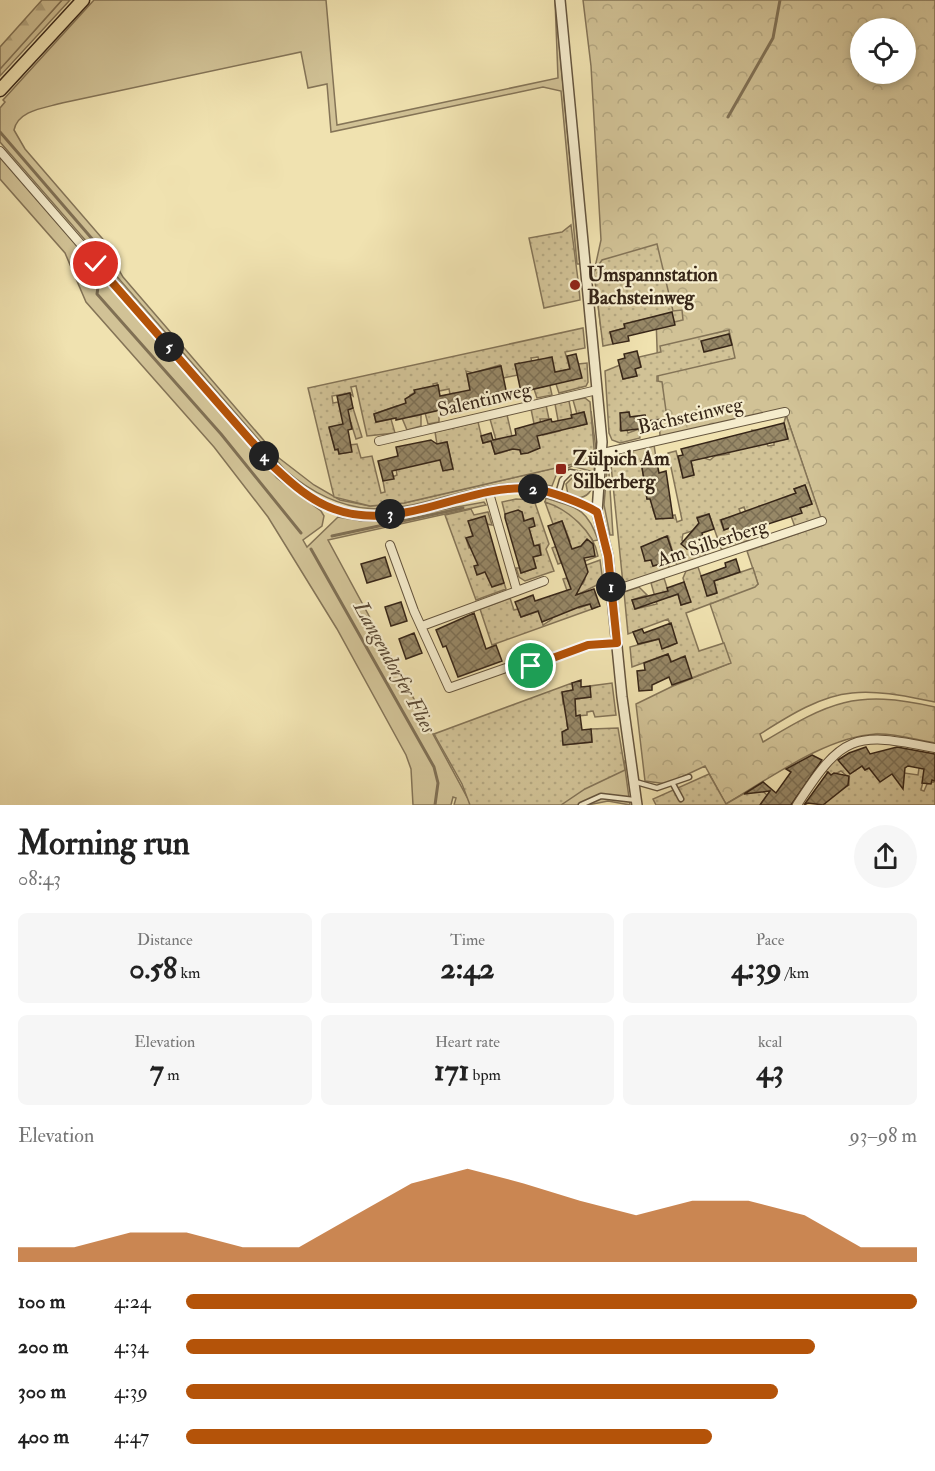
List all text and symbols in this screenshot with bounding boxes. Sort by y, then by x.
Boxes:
map controls [850,18,916,84]
button: locate [850,18,916,84]
pin [70,238,121,289]
icon: check [79,247,112,280]
place label: Umspannstation Bachsteinweg [587,262,718,311]
marker: Umspannstation Bachsteinweg [568,278,582,292]
pin: 5 [154,332,184,362]
text: 5 [165,337,173,357]
street label: Salentinweg [435,376,534,422]
street label: Bachsteinweg [635,391,746,440]
pin: 4 [249,441,279,471]
text: 4 [260,446,268,466]
place label: Zülpich Am Silberberg [573,446,670,495]
marker: Zülpich Am Silberberg [554,462,568,476]
pin: 2 [518,474,548,504]
text: 2 [529,479,537,499]
pin: 3 [375,499,405,529]
text: 3 [387,504,393,524]
street label: Am Silberberg [653,512,772,572]
pin: 1 [596,572,626,602]
text: 1 [608,577,614,597]
water label: Langendorfer Flies [347,595,443,739]
pin [505,640,556,691]
icon: arrive [514,649,547,682]
text: Morning run [18,823,190,864]
button: share [854,825,917,888]
text: 08:43 [18,866,61,891]
text: Distance [137,930,193,950]
text: Time [450,930,485,950]
text: Pace [756,930,785,950]
text: 0.58 [129,950,177,987]
text: 2:42 [440,950,495,987]
text: 4:39 [731,950,782,987]
text: km [177,963,201,983]
text: /km [782,963,809,983]
text: Elevation [134,1032,195,1052]
text: Heart rate [435,1032,500,1052]
text: kcal [758,1032,782,1052]
text: 7 [150,1052,164,1089]
text: 171 [434,1052,469,1089]
text: 43 [756,1052,784,1089]
text: m [164,1065,180,1085]
text: bpm [469,1065,501,1085]
text: Elevation [18,1123,94,1148]
text: 93–98 m [850,1123,917,1148]
text: 100 m [18,1289,65,1314]
text: 4:24 [114,1289,151,1314]
text: 200 m [18,1334,68,1359]
text: 4:34 [114,1334,148,1359]
text: 300 m [18,1379,66,1404]
text: 4:39 [114,1379,148,1404]
text: 400 m [18,1424,69,1449]
text: 4:47 [114,1424,149,1449]

